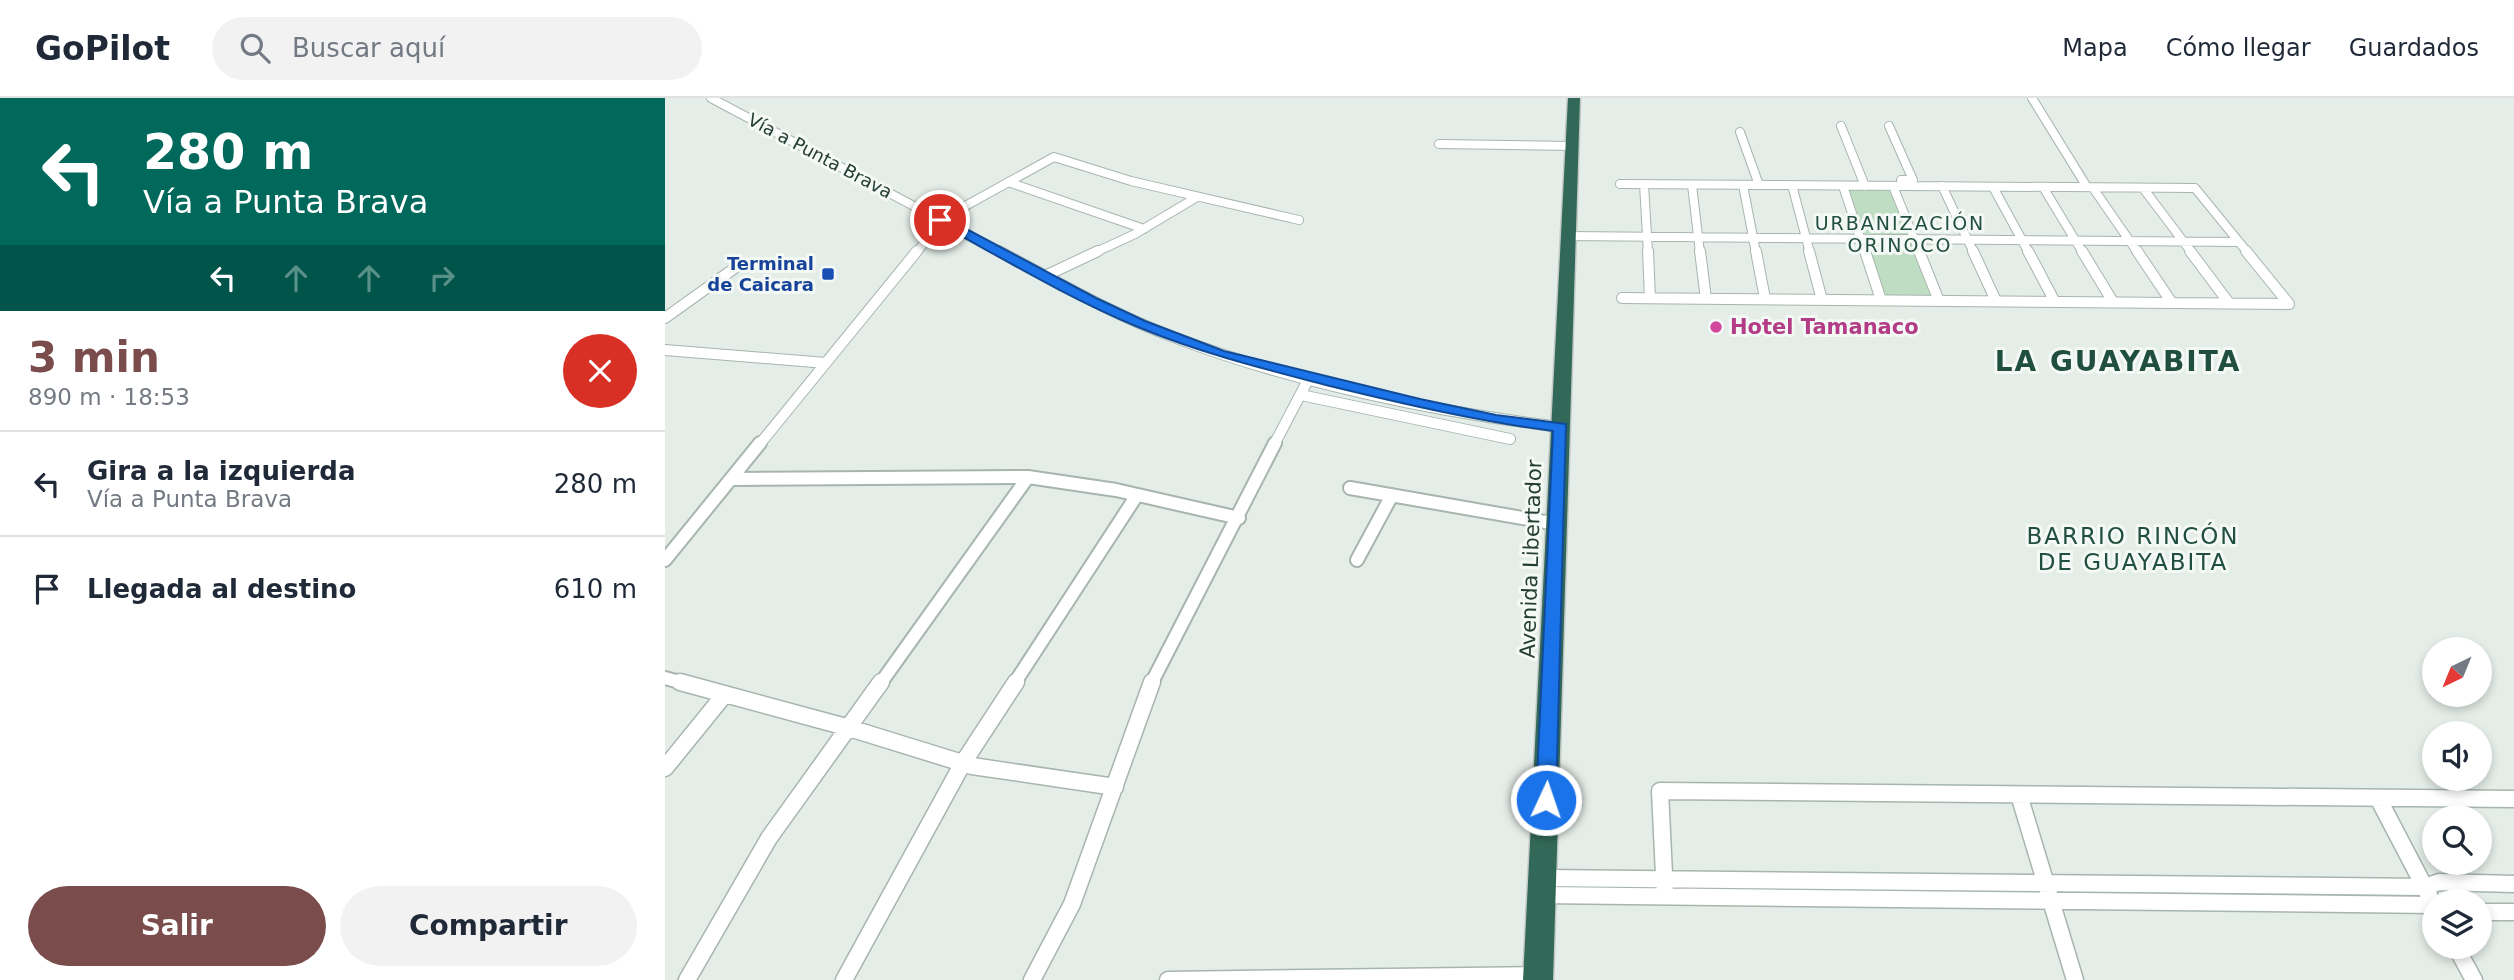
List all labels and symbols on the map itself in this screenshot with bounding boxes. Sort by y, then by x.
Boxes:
street label: Vía a Punta Brava [744,109,896,202]
pin [910,190,970,250]
district label: URBANIZACIÓN ORINOCO [1815,211,1985,256]
place label: Terminal de Caicara [707,253,814,295]
marker: Terminal de Caicara [820,266,836,282]
place label: Hotel Tamanaco [1730,315,1919,339]
marker: Hotel Tamanaco [1708,319,1724,335]
district label: LA GUAYABITA [1995,345,2241,378]
street label: Avenida Libertador [1516,459,1546,659]
district label: BARRIO RINCÓN DE GUAYABITA [2026,522,2240,575]
north arrow [2422,637,2492,707]
position arrow [1509,763,1583,837]

